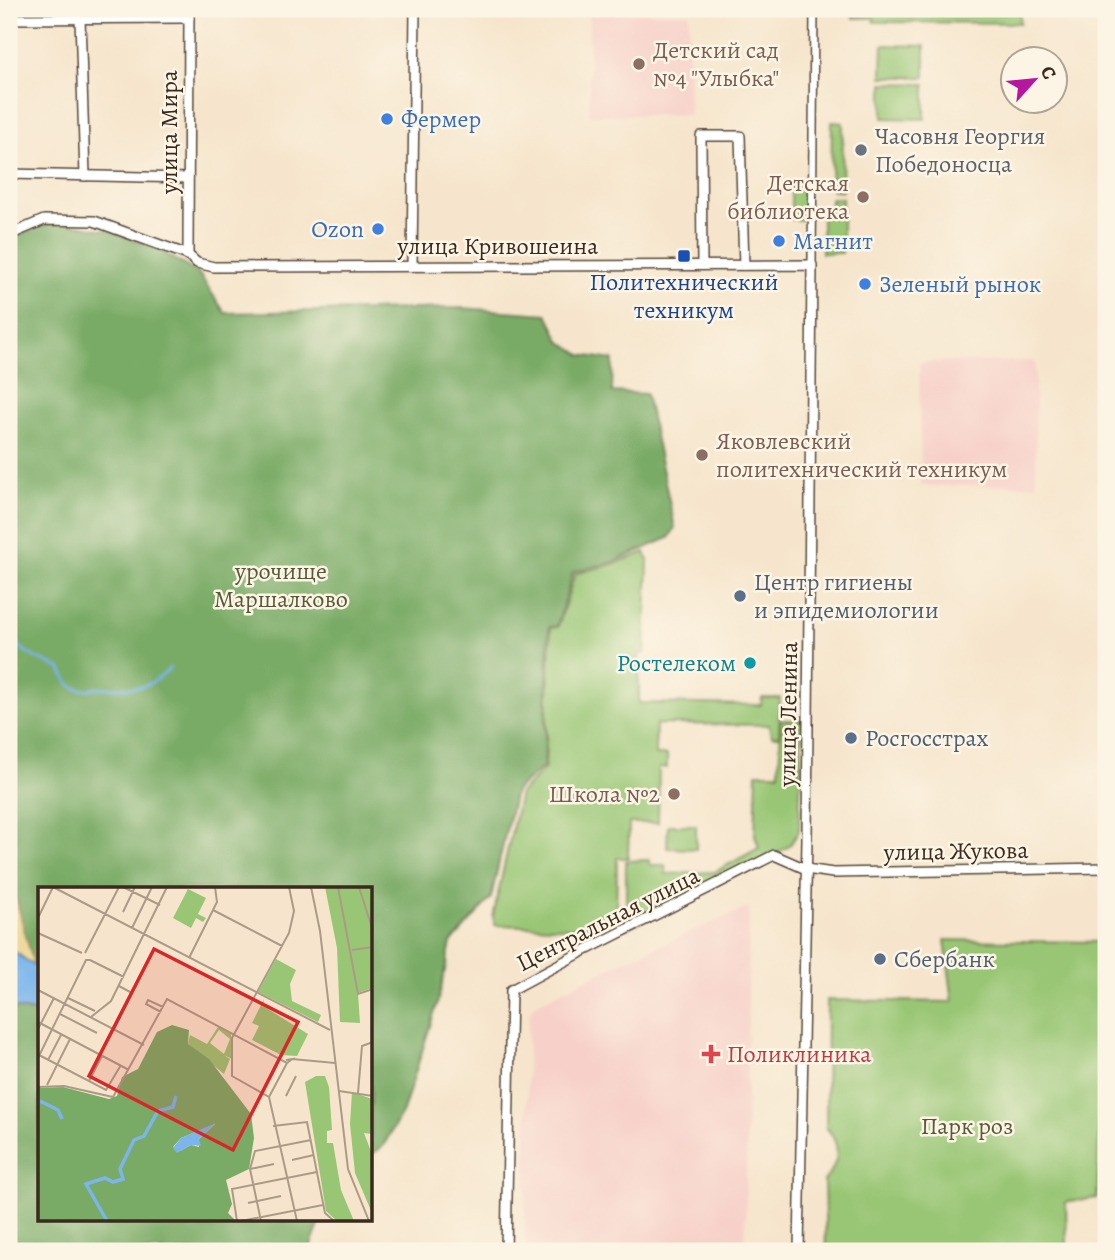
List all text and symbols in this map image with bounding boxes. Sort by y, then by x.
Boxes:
place label: Детский сад №4 "Улыбка" [653,34,779,94]
north arrow [1000,46,1070,116]
marker: Детский сад №4 "Улыбка" [631,56,647,72]
text: С [1034,62,1062,84]
street label: улица Мира [153,70,185,195]
place label: Фермер [401,103,481,135]
marker: Фермер [379,111,395,127]
place label: Часовня Георгия Победоносца [875,120,1045,180]
marker: Часовня Георгия Победоносца [853,142,869,158]
place label: Детская библиотека [727,167,849,227]
marker: Детская библиотека [855,189,871,205]
place label: Ozon [311,213,364,245]
marker: Ozon [370,221,386,237]
place label: Магнит [793,225,873,257]
street label: улица Кривошеина [397,230,598,262]
marker: Магнит [771,233,787,249]
marker: Политехнический техникум [676,248,692,264]
place label: Политехнический техникум [589,266,779,326]
place label: Зеленый рынок [879,268,1041,300]
marker: Зеленый рынок [857,276,873,292]
place label: Яковлевский политехнический техникум [716,425,1007,485]
marker: Яковлевский политехнический техникум [694,447,710,463]
park label: урочище Маршалково [214,555,348,615]
place label: Центр гигиены и эпидемиологии [754,566,939,626]
marker: Центр гигиены и эпидемиологии [732,588,748,604]
street label: улица Ленина [771,641,805,788]
place label: Ростелеком [617,647,736,679]
marker: Ростелеком [742,655,758,671]
place label: Росгосстрах [865,722,989,754]
marker: Росгосстрах [843,730,859,746]
place label: Школа №2 [549,778,660,810]
marker: Школа №2 [666,786,682,802]
street label: улица Жукова [882,834,1029,868]
street label: Центральная улица [511,859,705,979]
inset map [38,887,373,1222]
place label: Сбербанк [894,943,995,975]
marker: Сбербанк [872,951,888,967]
place label: Поликлиника [727,1038,871,1070]
marker: Поликлиника [701,1044,721,1064]
park label: Парк роз [921,1110,1013,1142]

